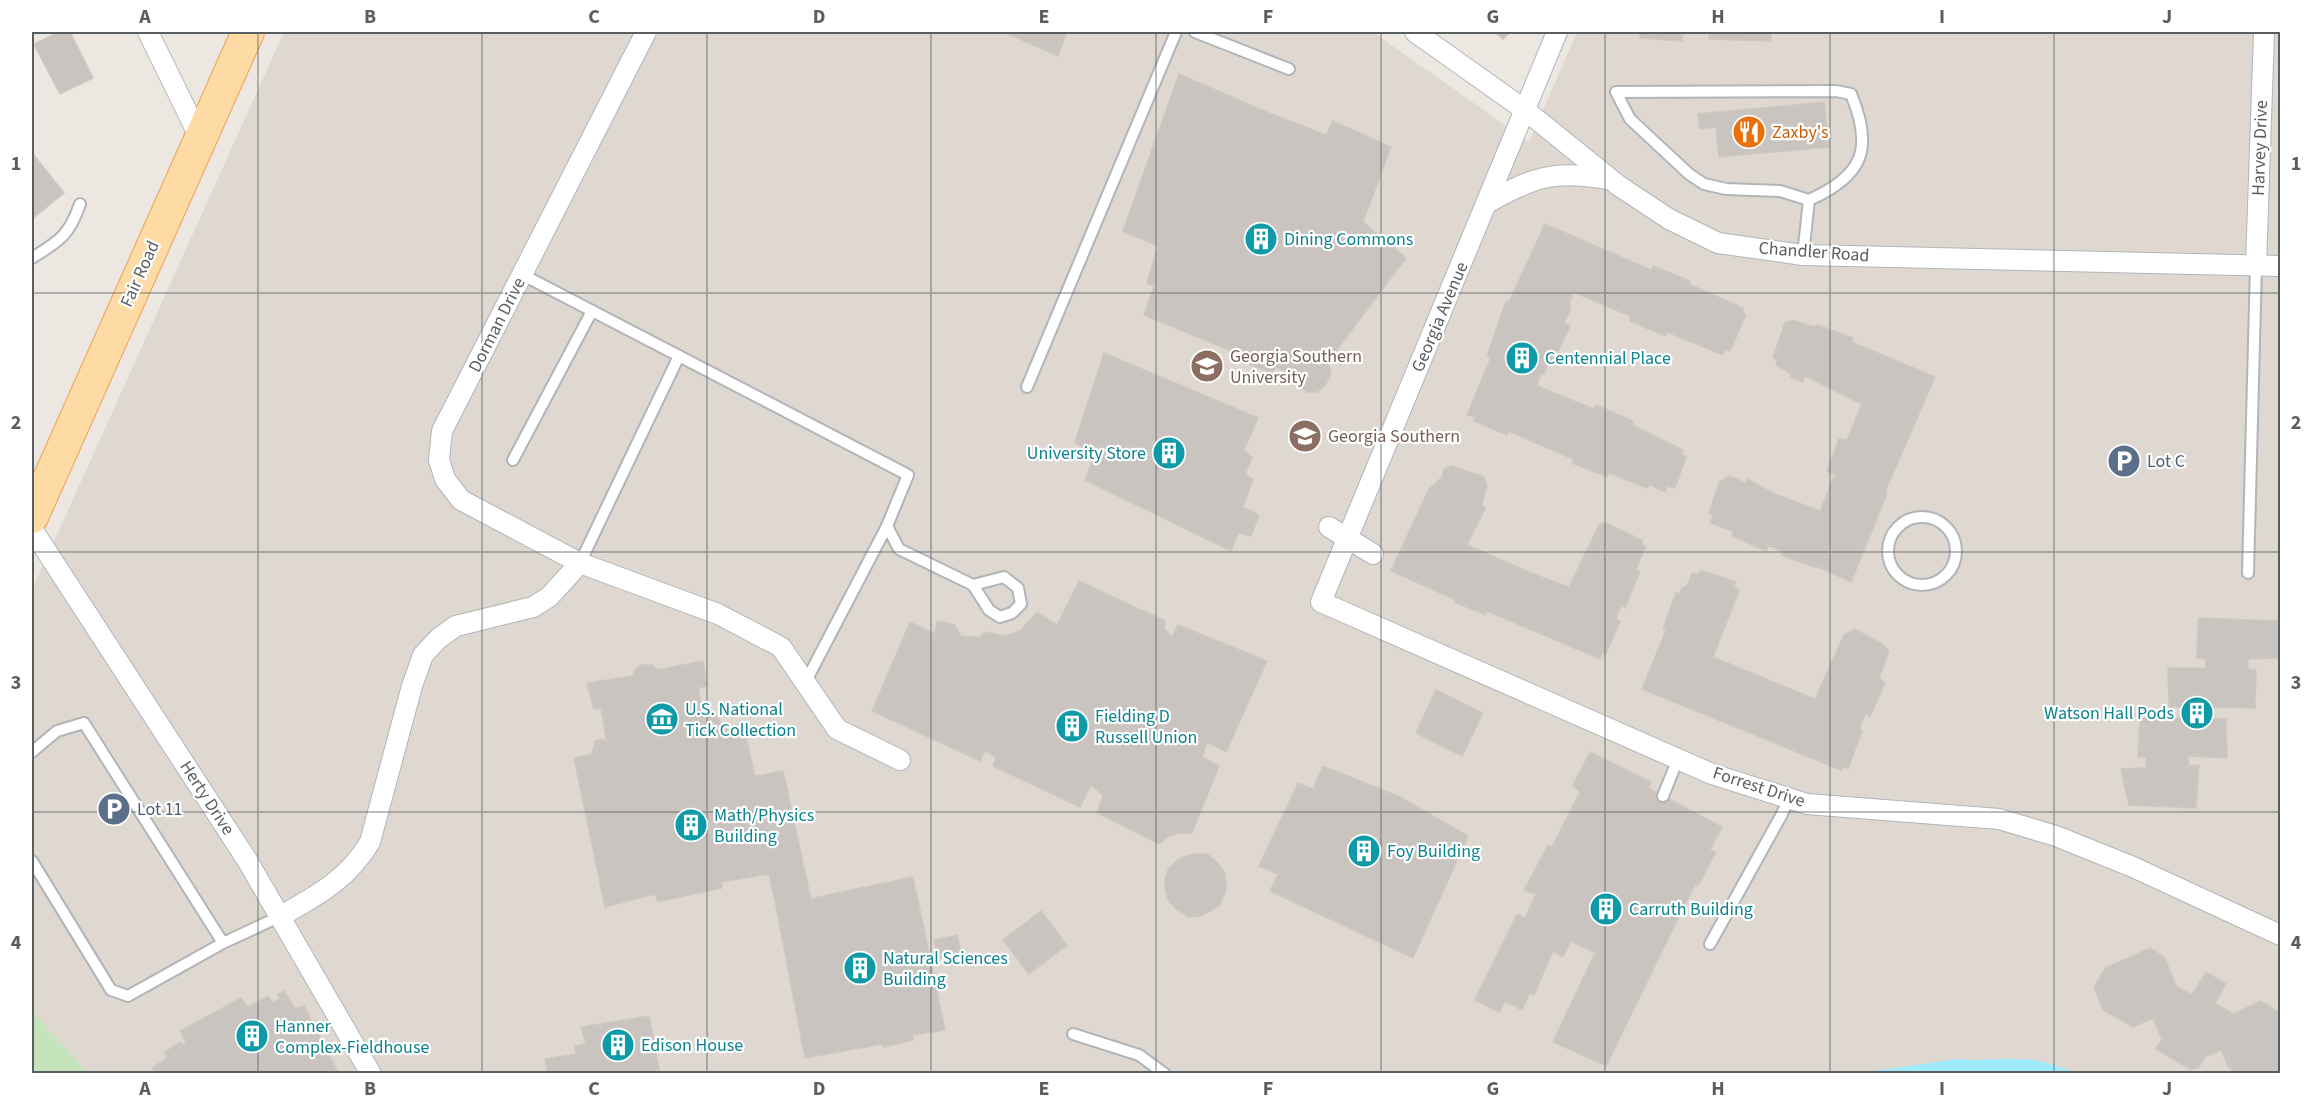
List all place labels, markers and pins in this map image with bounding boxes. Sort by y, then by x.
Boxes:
restaurant icon: Zaxby's [1731,114,1767,150]
place label: Zaxby's [1772,120,1828,145]
building icon: Dining Commons [1243,221,1279,257]
place label: Dining Commons [1284,227,1413,252]
building icon: Centennial Place [1504,340,1540,376]
place label: Georgia Southern University [1230,344,1362,390]
place label: Centennial Place [1545,346,1671,371]
school or university icon: Georgia Southern University [1189,348,1225,384]
school or university icon: Georgia Southern [1287,418,1323,454]
place label: Georgia Southern [1328,424,1460,449]
building icon: University Store [1151,435,1187,471]
place label: University Store [1027,441,1146,466]
parking icon: Lot C [2106,443,2142,479]
place label: Lot C [2147,449,2185,474]
building icon: Watson Hall Pods [2179,695,2215,731]
place label: U.S. National Tick Collection [685,697,796,743]
museum icon: U.S. National Tick Collection [644,701,680,737]
place label: Watson Hall Pods [2044,701,2174,726]
place label: Fielding D Russell Union [1095,704,1197,750]
building icon: Fielding D Russell Union [1054,708,1090,744]
parking icon: Lot 11 [96,791,132,827]
place label: Lot 11 [137,797,183,822]
place label: Math/Physics Building [714,803,814,849]
building icon: Math/Physics Building [673,807,709,843]
building icon: Foy Building [1346,833,1382,869]
place label: Foy Building [1387,839,1480,864]
building icon: Carruth Building [1588,891,1624,927]
place label: Carruth Building [1629,897,1753,922]
place label: Natural Sciences Building [883,946,1008,992]
building icon: Natural Sciences Building [842,950,878,986]
place label: Hanner Complex-Fieldhouse [275,1014,429,1060]
building icon: Hanner Complex-Fieldhouse [234,1018,270,1054]
building icon: Edison House [600,1027,636,1063]
place label: Edison House [641,1033,743,1058]

